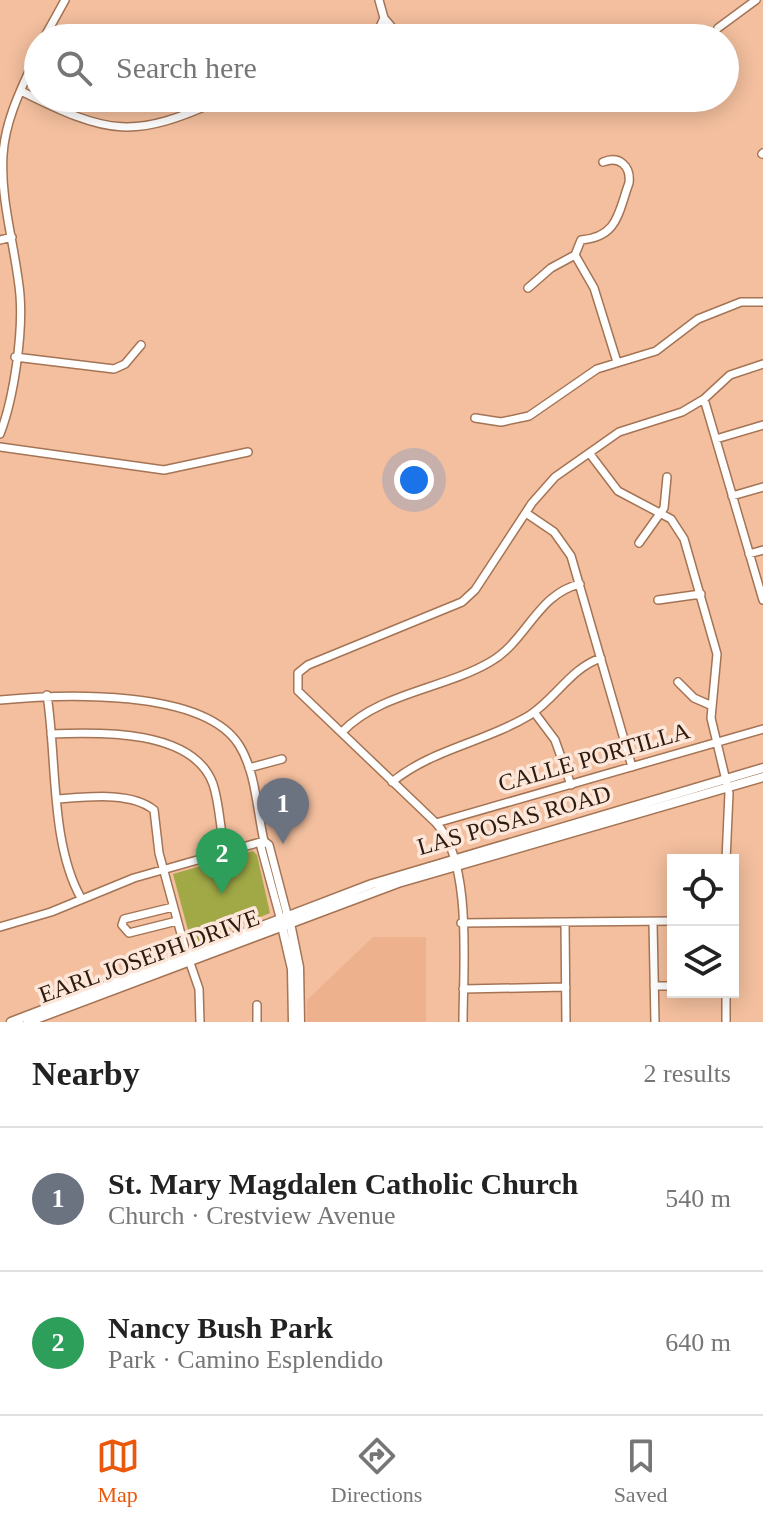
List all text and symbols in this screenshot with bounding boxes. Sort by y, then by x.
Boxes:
search box [24,24,739,112]
icon: search [52,46,96,90]
text: Search here [116,51,257,84]
your location [394,460,434,500]
street label: CALLE PORTILLA [495,717,693,797]
pin: 1 [257,778,309,844]
street label: LAS POSAS ROAD [414,780,614,860]
pin: 2 [196,828,248,894]
map controls [667,854,739,998]
button: locate [667,854,739,926]
street label: EARL JOSEPH DRIVE [35,904,263,1008]
button: layers [667,926,739,998]
text: Nearby [32,1055,140,1092]
text: 2 results [644,1059,731,1088]
text: St. Mary Magdalen Catholic Church [108,1167,578,1200]
text: 1 [52,1184,65,1213]
text: 540 m [665,1184,731,1213]
text: Church · Crestview Avenue [108,1201,396,1230]
text: Nancy Bush Park [108,1311,333,1344]
text: 2 [52,1328,65,1357]
text: 640 m [665,1328,731,1357]
text: Park · Camino Esplendido [108,1345,383,1374]
tab: Map [96,1434,140,1508]
tab: Directions [331,1434,422,1508]
tab: Saved [614,1434,667,1508]

